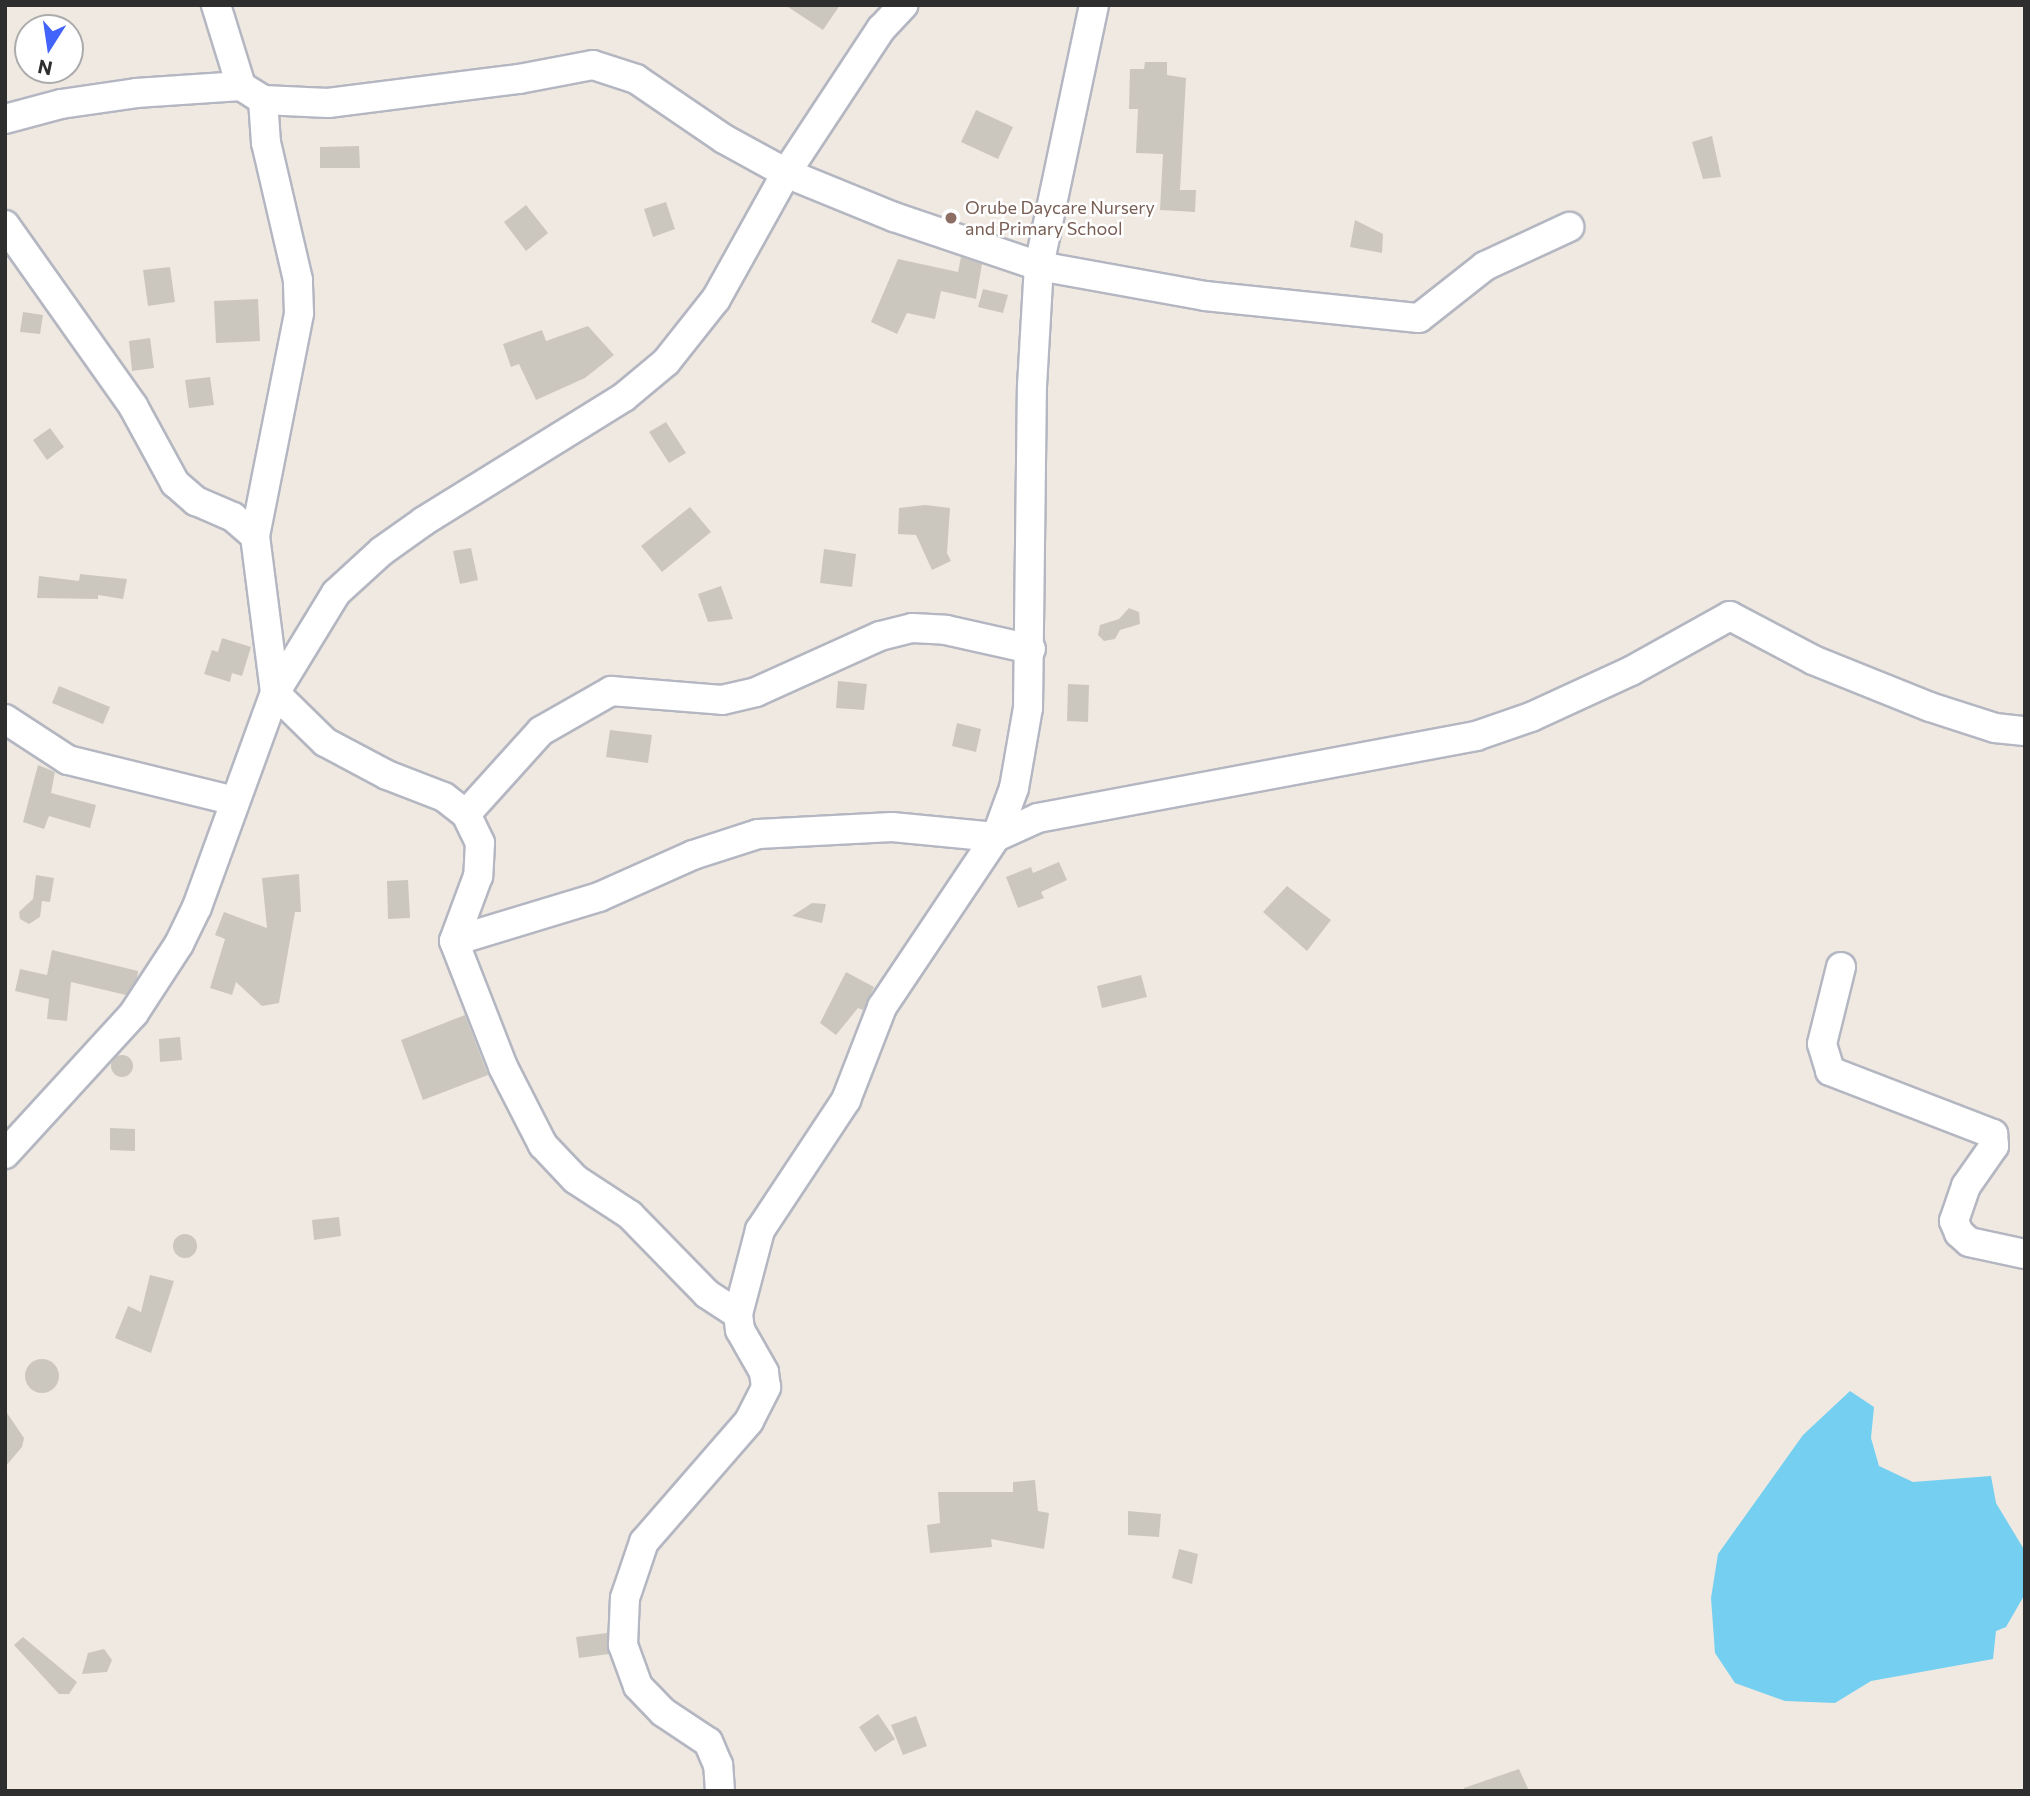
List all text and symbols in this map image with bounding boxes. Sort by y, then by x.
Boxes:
north arrow [14,14,84,84]
text: N [36,55,54,81]
place label: Orube Daycare Nursery and Primary School [965,197,1155,240]
marker: Orube Daycare Nursery and Primary School [943,210,959,226]

